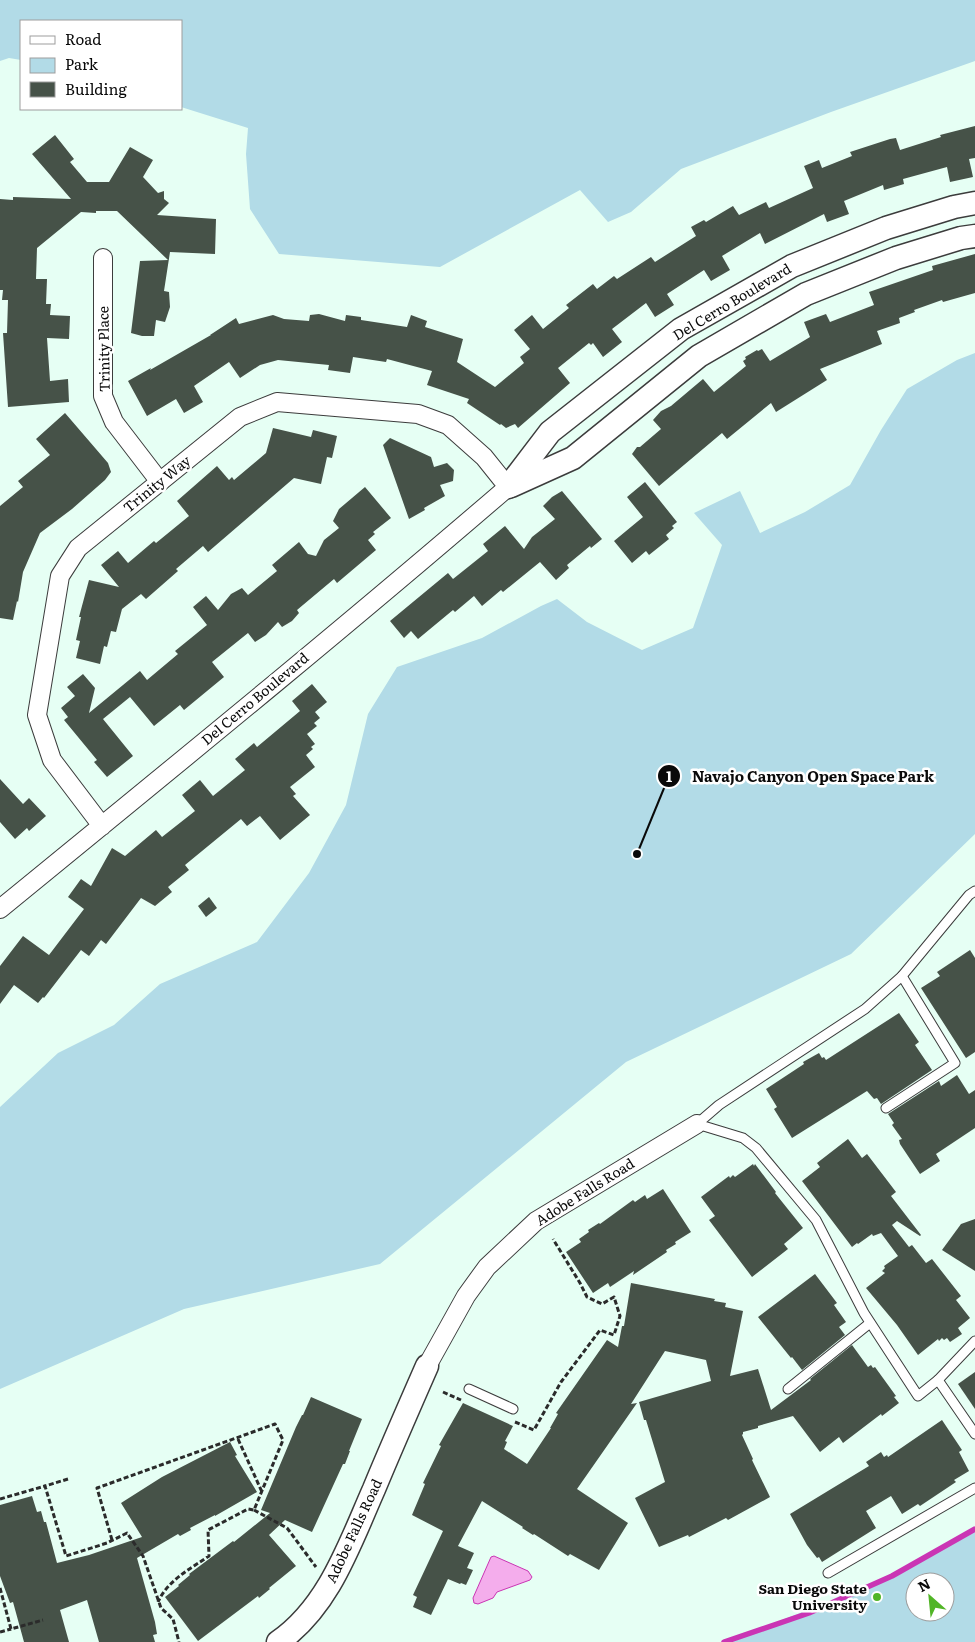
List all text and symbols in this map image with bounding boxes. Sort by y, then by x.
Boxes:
legend [20,20,182,110]
text: Road [65,27,101,50]
text: Park [65,52,99,75]
text: Building [65,77,127,100]
street label: Del Cerro Boulevard [669,258,795,344]
street label: Trinity Place [92,306,114,392]
street label: Trinity Way [119,449,195,517]
street label: Del Cerro Boulevard [196,647,313,749]
callout: Navajo Canyon Open Space Park [657,761,944,791]
text: 1 [666,764,672,787]
text: Navajo Canyon Open Space Park [692,764,935,787]
street label: Adobe Falls Road [531,1152,638,1230]
street label: Adobe Falls Road [320,1475,386,1586]
north arrow [905,1572,955,1622]
text: N [914,1573,934,1596]
place label: San Diego State University [758,1578,867,1614]
marker: San Diego State University [871,1591,883,1603]

